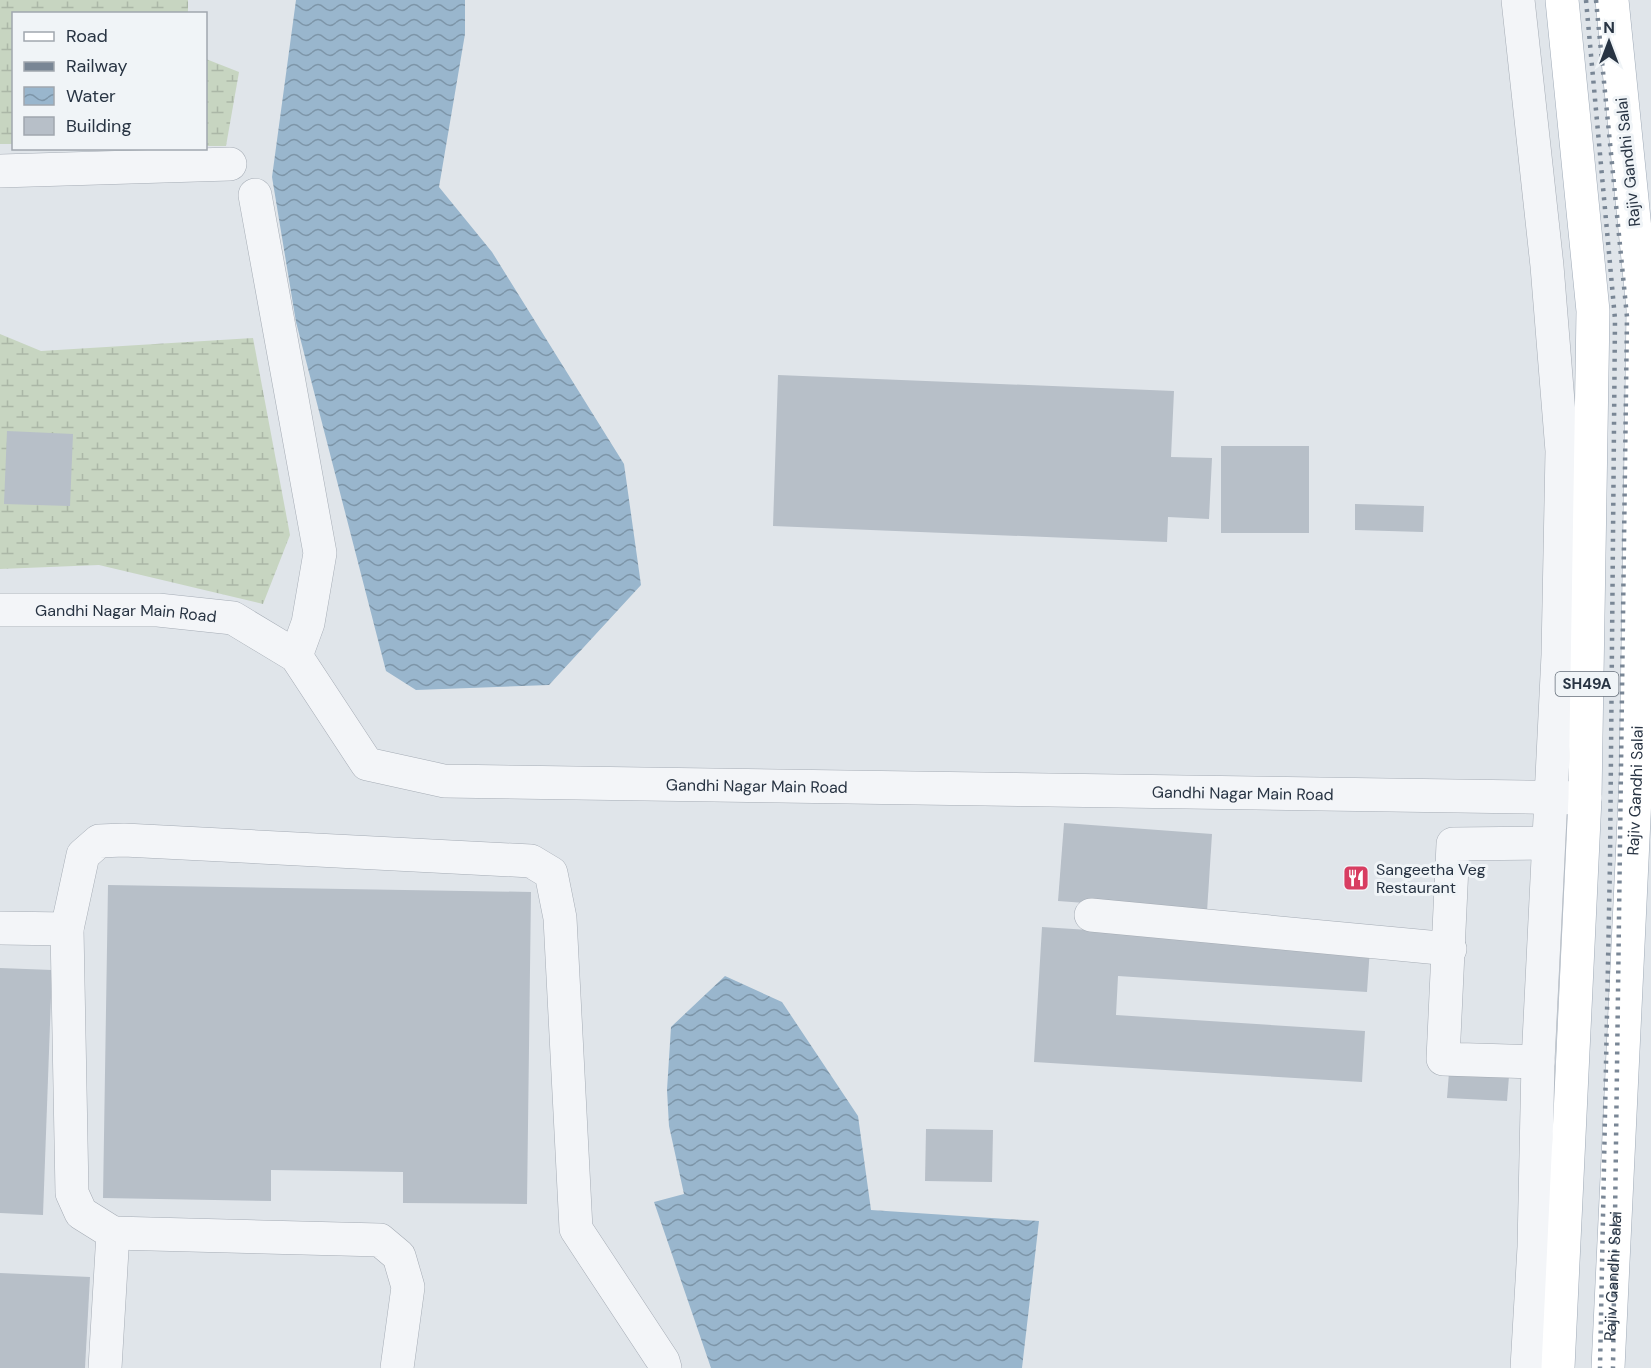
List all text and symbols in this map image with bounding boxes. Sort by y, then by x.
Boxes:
legend [12,12,207,150]
north arrow [1579,12,1639,72]
text: N [1603,17,1615,38]
text: Road [66,24,108,48]
text: Railway [66,54,128,78]
text: Water [66,84,116,108]
street label: Rajiv Gandhi Salai [1611,96,1645,228]
text: Building [66,114,131,138]
street label: Gandhi Nagar Main Road [35,600,218,627]
road number: SH49A [1556,672,1618,696]
street label: Rajiv Gandhi Salai [1622,726,1647,856]
street label: Gandhi Nagar Main Road [666,774,848,798]
street label: Gandhi Nagar Main Road [1152,781,1334,805]
place label: Sangeetha Veg Restaurant [1376,859,1486,898]
restaurant icon: Sangeetha Veg Restaurant [1341,863,1371,893]
street label: Rajiv Gandhi Salai [1599,1211,1626,1342]

